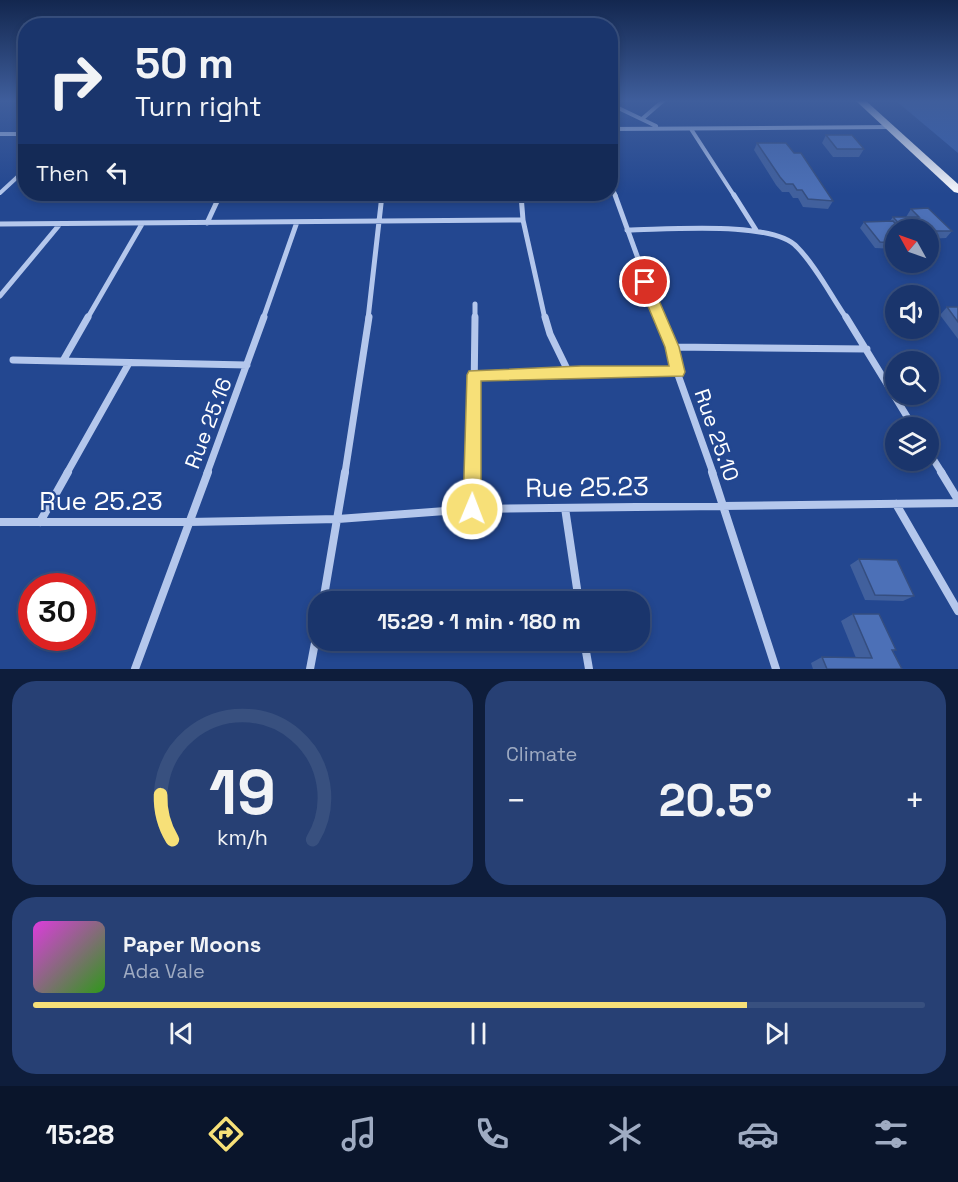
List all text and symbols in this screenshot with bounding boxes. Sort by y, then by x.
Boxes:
text: 50 m [135,37,234,90]
icon: right [36,42,114,120]
text: Turn right [135,89,262,124]
icon: left [101,156,134,189]
text: Then [36,159,89,187]
north arrow [885,219,939,273]
map controls [885,219,939,471]
pin [619,256,670,307]
icon: arrive [628,265,661,298]
button: sound [885,285,939,339]
button: search [885,351,939,405]
street label: Rue 25.16 [178,374,238,472]
street label: Rue 25.10 [689,385,745,485]
button: layers [885,417,939,471]
street label: Rue 25.23 [525,469,649,505]
position arrow [440,477,504,541]
street label: Rue 25.23 [39,484,163,518]
speed limit sign: 30 [18,573,96,651]
text: 15:29 · 1 min · 180 m [377,607,581,635]
text: Climate [506,741,577,767]
text: 19 [209,753,276,832]
text: 20.5° [659,772,772,829]
text: − [506,780,526,822]
text: + [905,780,925,822]
text: km/h [217,824,268,851]
text: Paper Moons [123,930,261,958]
text: Ada Vale [123,958,205,984]
icon: previous [165,1017,198,1050]
icon: pause [462,1017,495,1050]
icon: next [760,1017,793,1050]
icon: directions [205,1113,247,1155]
icon: music [338,1113,380,1155]
icon: phone [471,1113,513,1155]
icon: climate [604,1113,646,1155]
icon: car [737,1113,779,1155]
icon: filters [870,1113,912,1155]
text: 15:28 [46,1117,114,1152]

